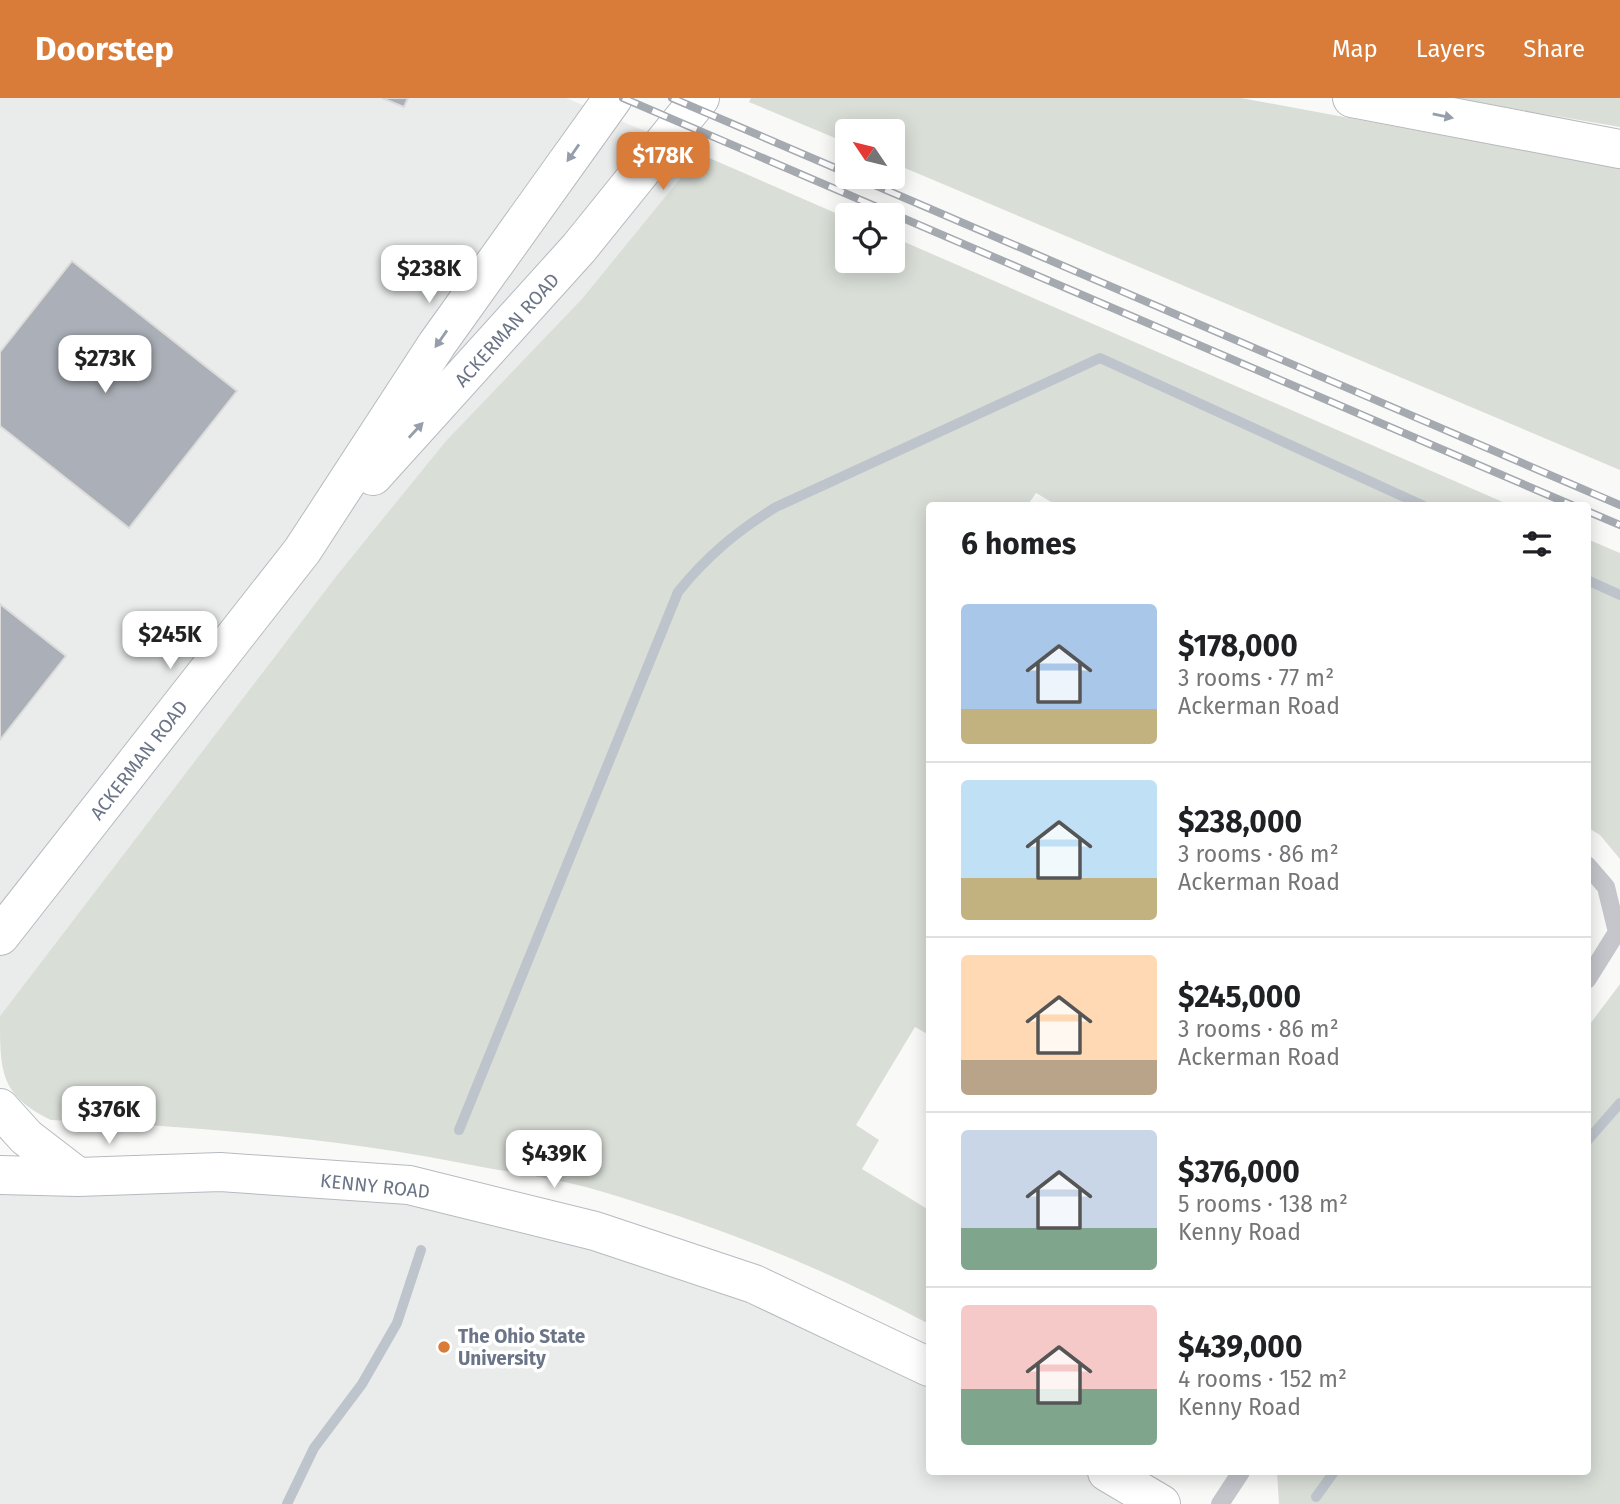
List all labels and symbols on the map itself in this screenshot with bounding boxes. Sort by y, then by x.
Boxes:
one-way arrow [1432,111,1454,122]
north arrow [835,119,905,189]
pin: $178K [614,132,712,192]
one-way arrow [566,144,580,162]
pin: $238K [380,246,478,305]
street label: ACKERMAN ROAD [450,268,564,392]
one-way arrow [434,330,448,348]
pin: $273K [56,336,154,395]
one-way arrow [407,422,423,439]
pin: $245K [121,612,219,671]
street label: ACKERMAN ROAD [85,696,193,824]
pin: $376K [60,1086,158,1146]
pin: $439K [505,1130,603,1190]
street label: KENNY ROAD [319,1169,431,1203]
place label: The Ohio State University [458,1325,585,1370]
marker: The Ohio State University [436,1339,452,1355]

